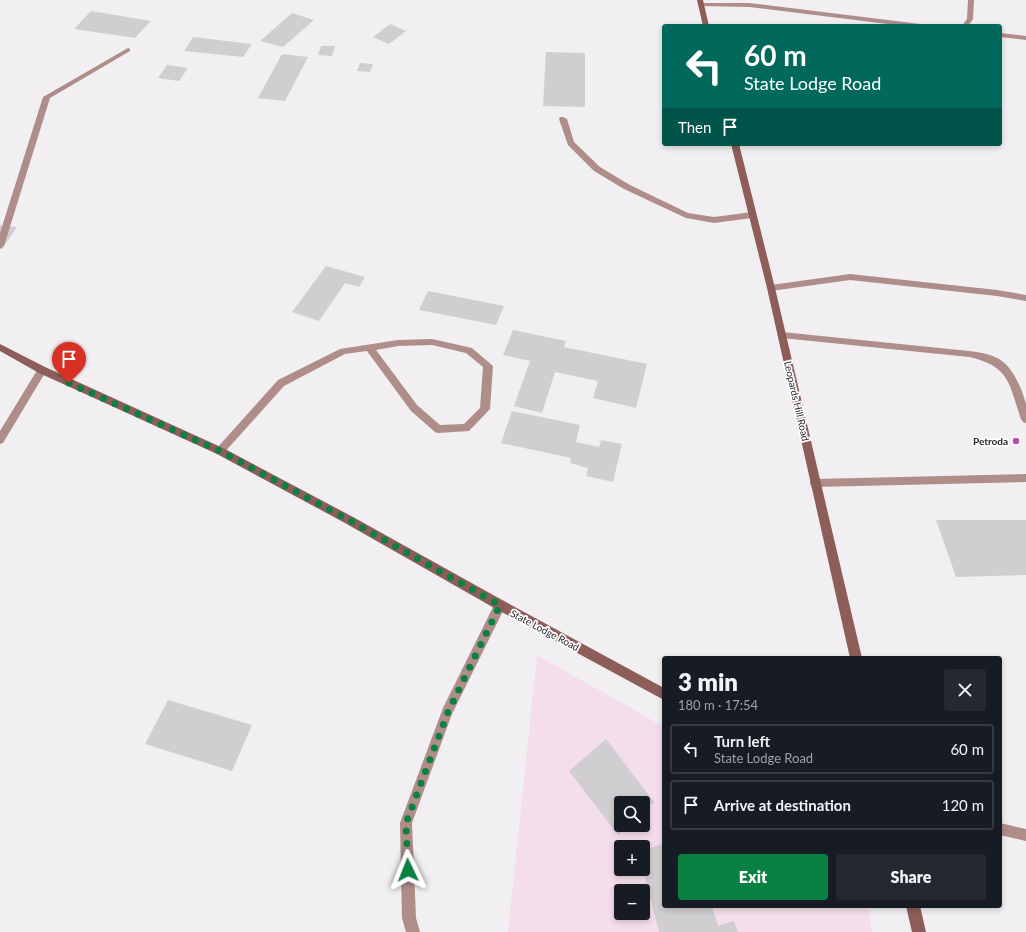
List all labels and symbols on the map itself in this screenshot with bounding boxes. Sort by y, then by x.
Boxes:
pin [52,342,86,383]
street label: Leopards Hill Road [782,360,812,442]
place label: Petroda [973,435,1008,447]
marker: Petroda [1011,436,1021,446]
street label: State Lodge Road [509,607,581,653]
position arrow [387,849,429,891]

